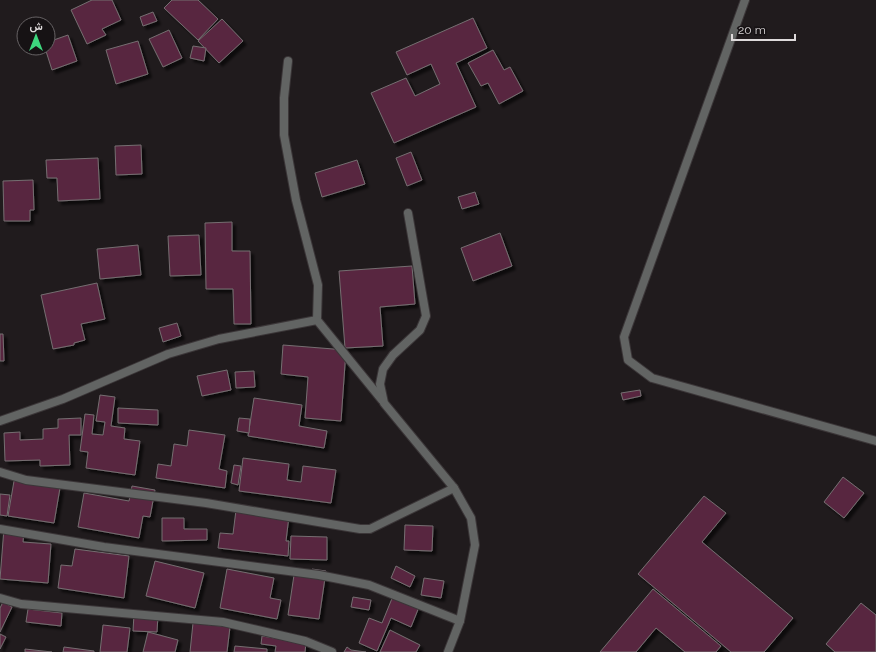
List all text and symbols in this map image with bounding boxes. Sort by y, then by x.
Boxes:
north arrow [16,16,56,56]
scale bar [732,16,795,42]
text: ش [29,20,43,33]
text: 20 m [738,23,766,37]

